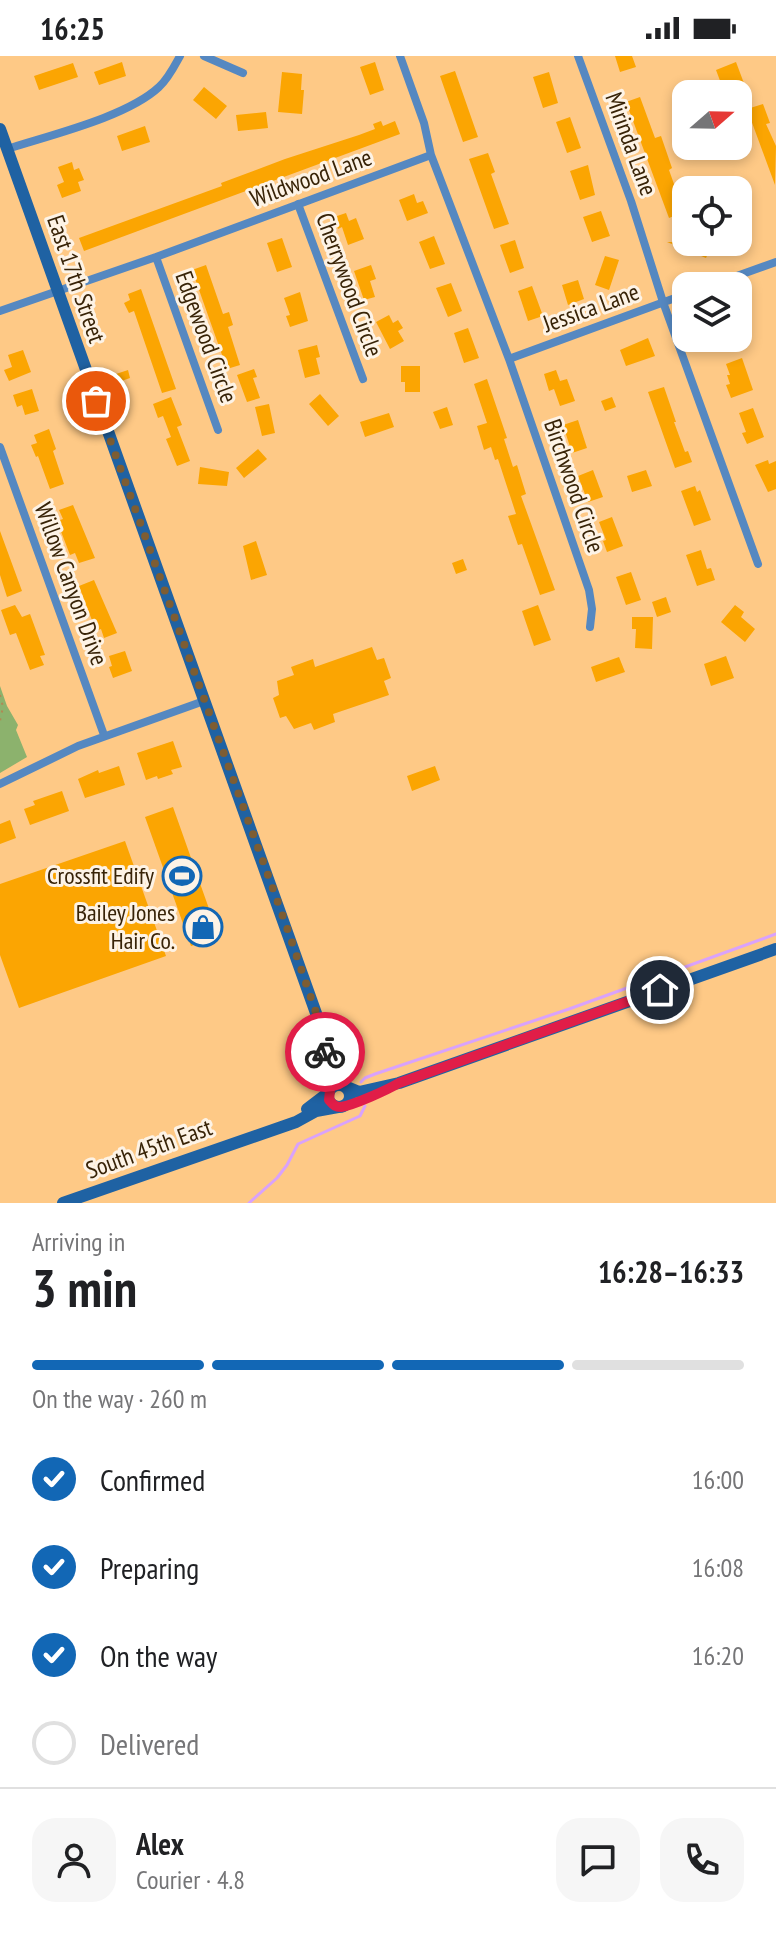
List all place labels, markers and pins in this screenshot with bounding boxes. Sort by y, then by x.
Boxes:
pin [62,367,130,435]
sports icon: Crossfit Edify [161,855,203,897]
place label: Crossfit Edify [47,860,154,891]
place label: Bailey Jones Hair Co. [76,897,175,956]
shop icon: Bailey Jones Hair Co. [182,906,224,948]
pin [626,956,694,1024]

